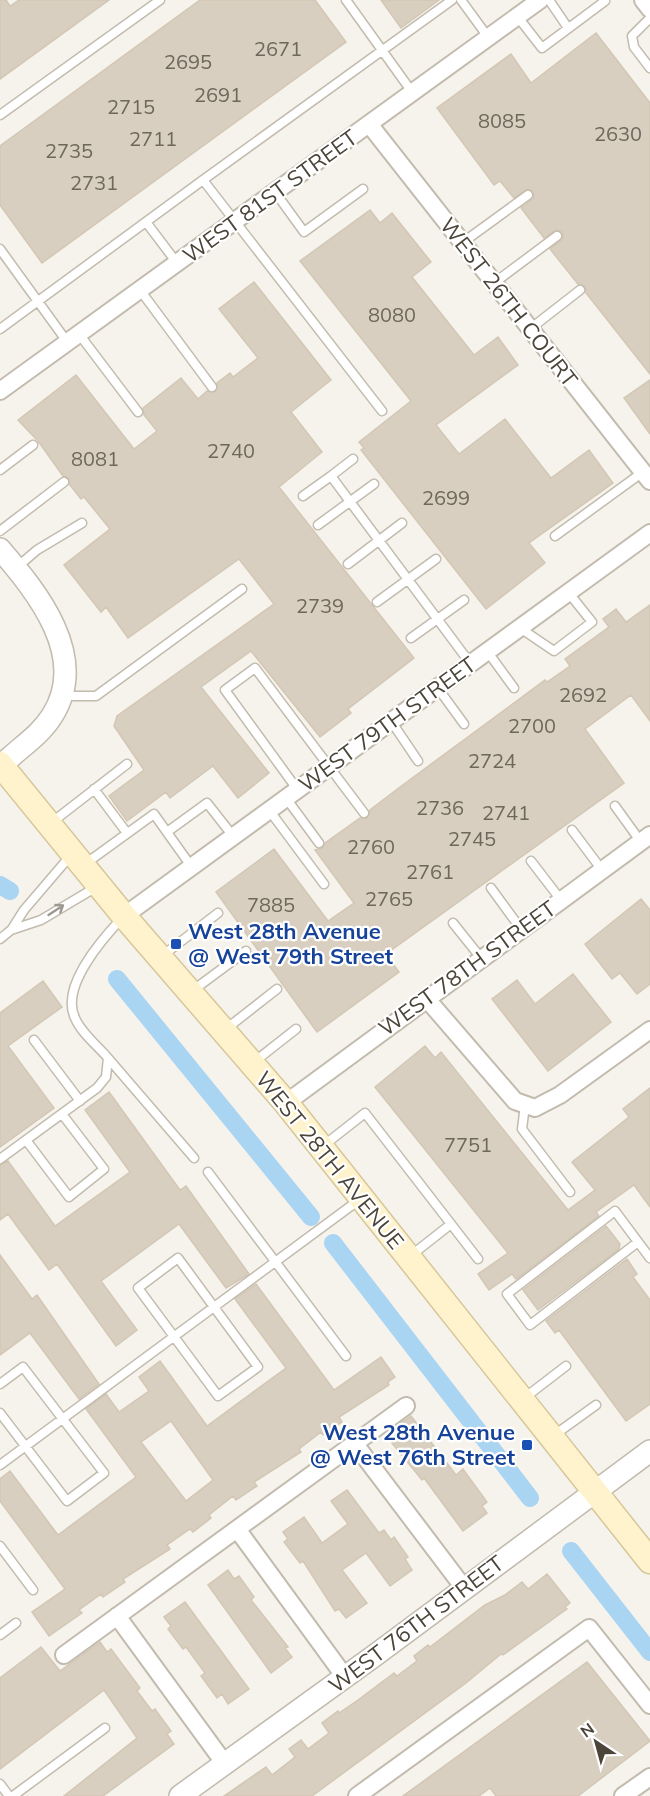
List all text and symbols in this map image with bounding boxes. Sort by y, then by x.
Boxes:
house number: 2671 [254,36,302,61]
house number: 2695 [164,49,212,74]
house number: 2691 [194,82,242,107]
house number: 2715 [107,94,155,119]
house number: 8085 [478,108,526,133]
house number: 2630 [594,121,642,146]
street label: WEST 81ST STREET [177,123,363,269]
house number: 2711 [129,126,177,151]
house number: 2735 [45,138,93,163]
house number: 2731 [70,170,118,195]
street label: WEST 26TH COURT [434,212,584,392]
house number: 8080 [368,302,416,327]
house number: 2740 [207,438,255,463]
house number: 8081 [71,446,119,471]
house number: 2699 [422,485,470,510]
house number: 2739 [296,593,344,618]
street label: WEST 79TH STREET [293,650,481,798]
house number: 2692 [559,682,607,707]
house number: 2700 [508,713,556,738]
house number: 2724 [468,748,516,773]
house number: 2736 [416,795,464,820]
house number: 2741 [482,800,530,825]
house number: 2745 [448,826,496,851]
house number: 2760 [347,834,395,859]
house number: 2761 [406,859,454,884]
house number: 2765 [365,886,413,911]
house number: 7885 [247,892,295,917]
street label: WEST 78TH STREET [373,894,561,1042]
one-way arrow [47,904,64,916]
place label: West 28th Avenue @ West 79th Street [188,917,393,970]
marker: West 28th Avenue @ West 79th Street [169,937,183,951]
street label: WEST 28TH AVENUE [250,1065,410,1255]
house number: 7751 [444,1132,492,1157]
place label: West 28th Avenue @ West 76th Street [310,1418,515,1471]
marker: West 28th Avenue @ West 76th Street [520,1438,534,1452]
street label: WEST 76TH STREET [323,1549,509,1699]
north arrow [566,1712,626,1772]
text: N [576,1718,598,1742]

